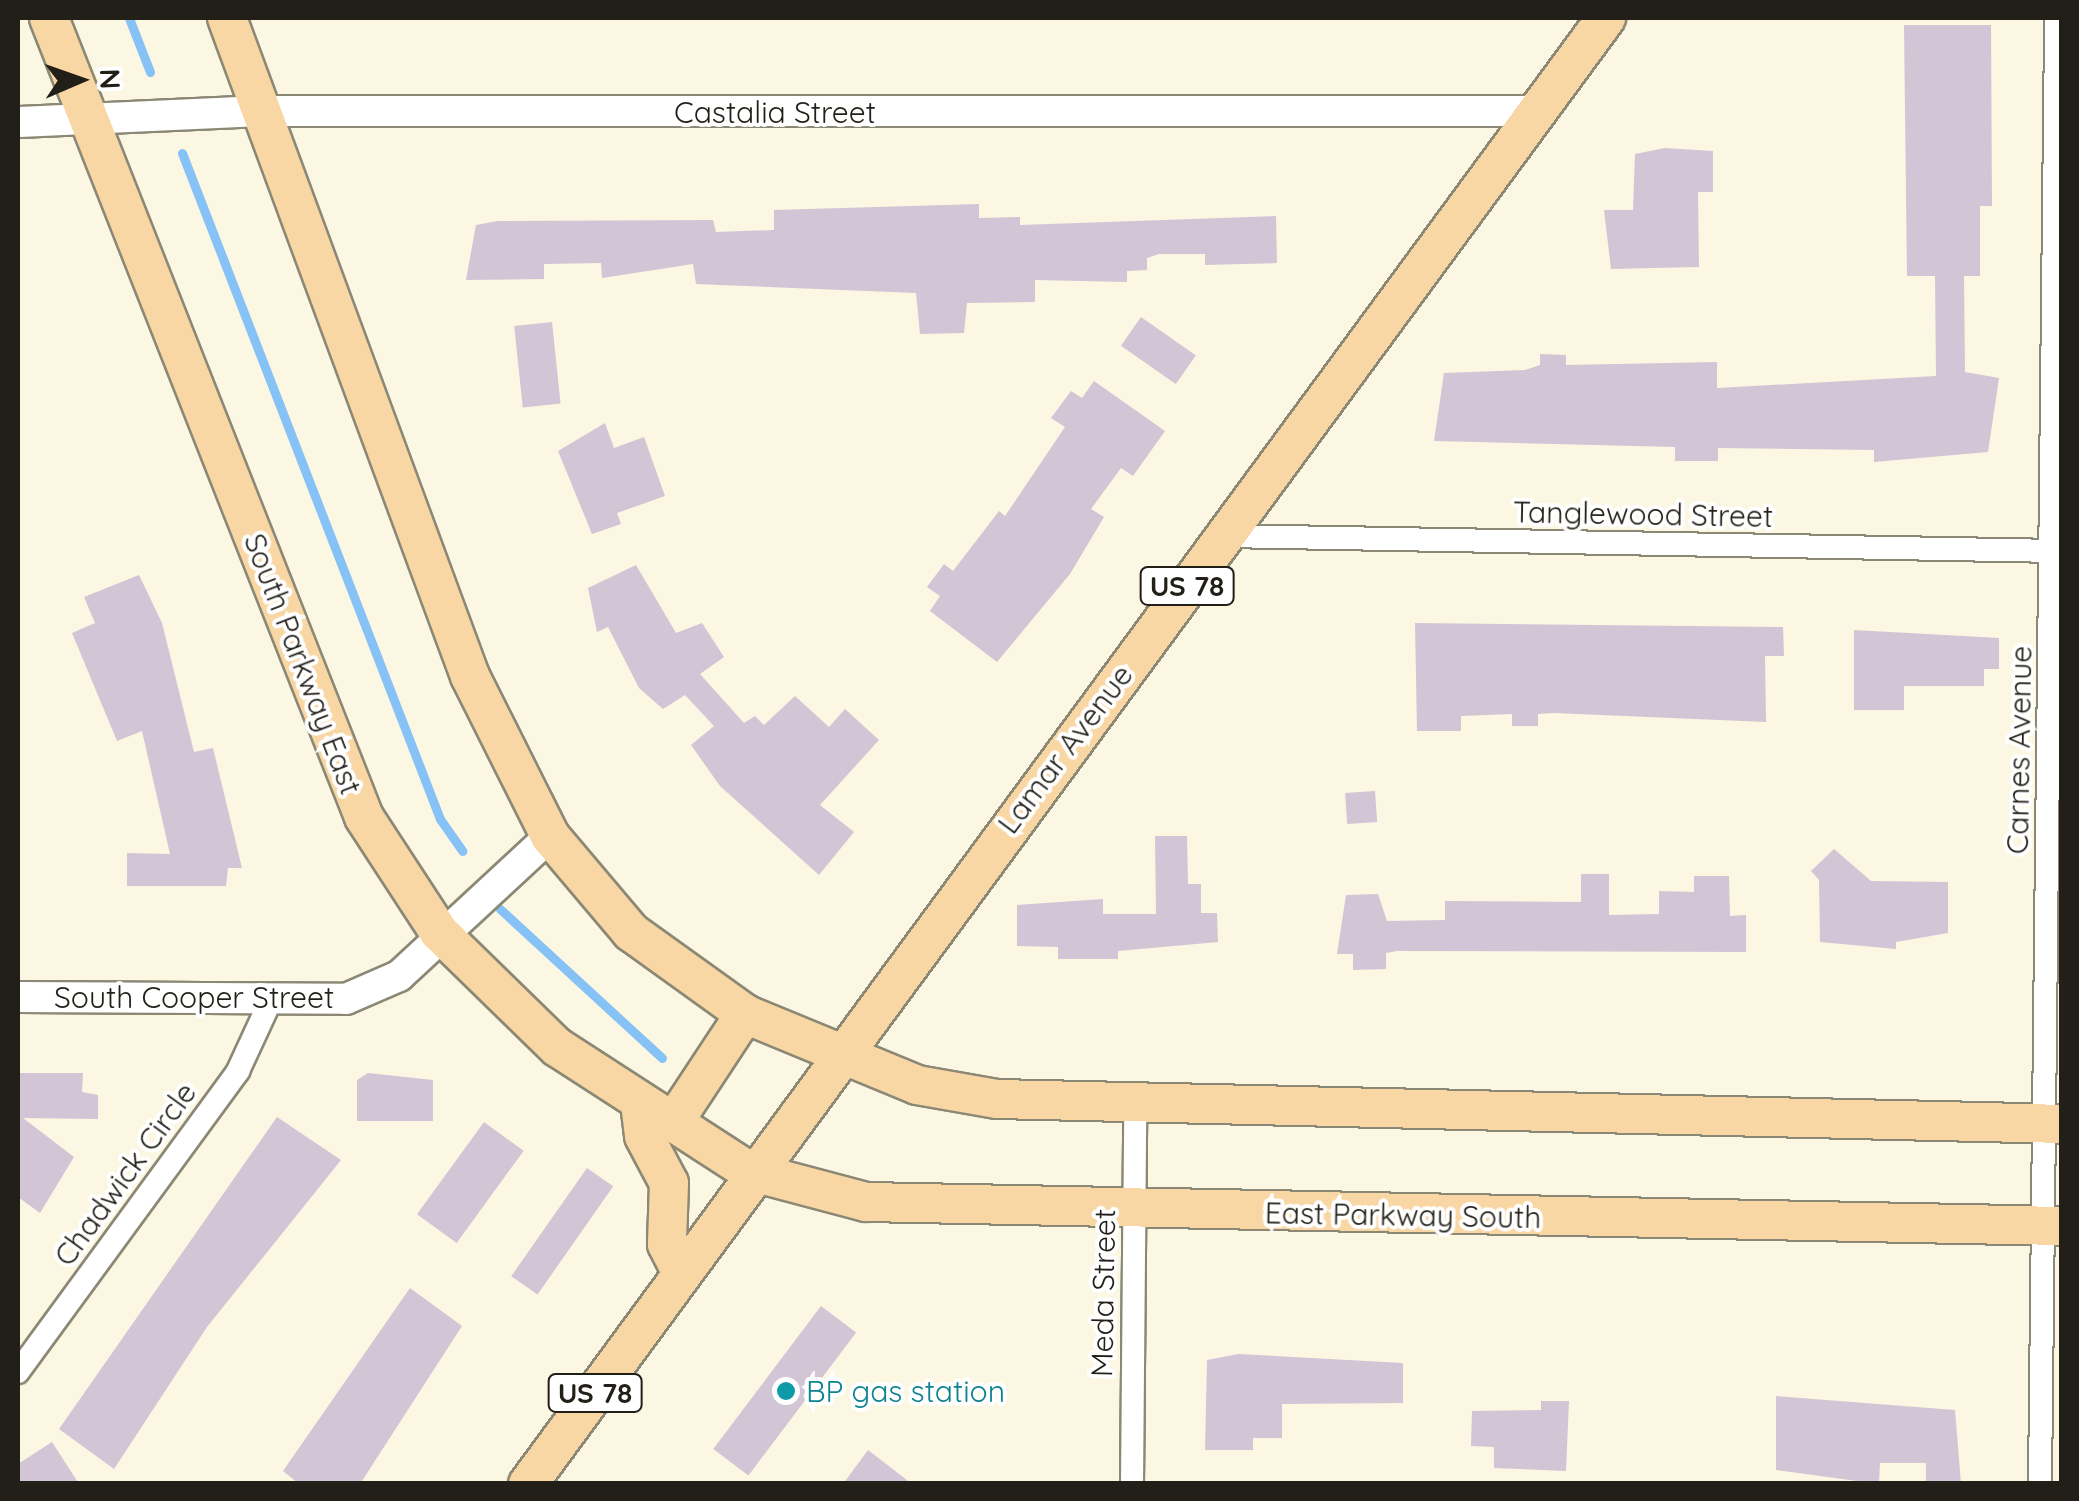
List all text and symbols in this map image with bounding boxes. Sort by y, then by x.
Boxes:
north arrow [30,30,130,130]
text: N [93,68,128,90]
street label: Castalia Street [674,94,876,130]
street label: Tanglewood Street [1513,494,1773,534]
street label: South Parkway East [237,528,369,800]
road number: US 78 [1140,563,1234,609]
street label: Carnes Avenue [1999,645,2039,855]
street label: Lamar Avenue [990,657,1140,841]
street label: South Cooper Street [54,979,334,1015]
street label: Chadwick Circle [46,1075,204,1273]
street label: East Parkway South [1264,1195,1542,1235]
street label: Meda Street [1084,1209,1122,1377]
road number: US 78 [548,1370,642,1416]
place label: BP gas station [806,1373,1005,1409]
marker: BP gas station [775,1380,797,1402]

